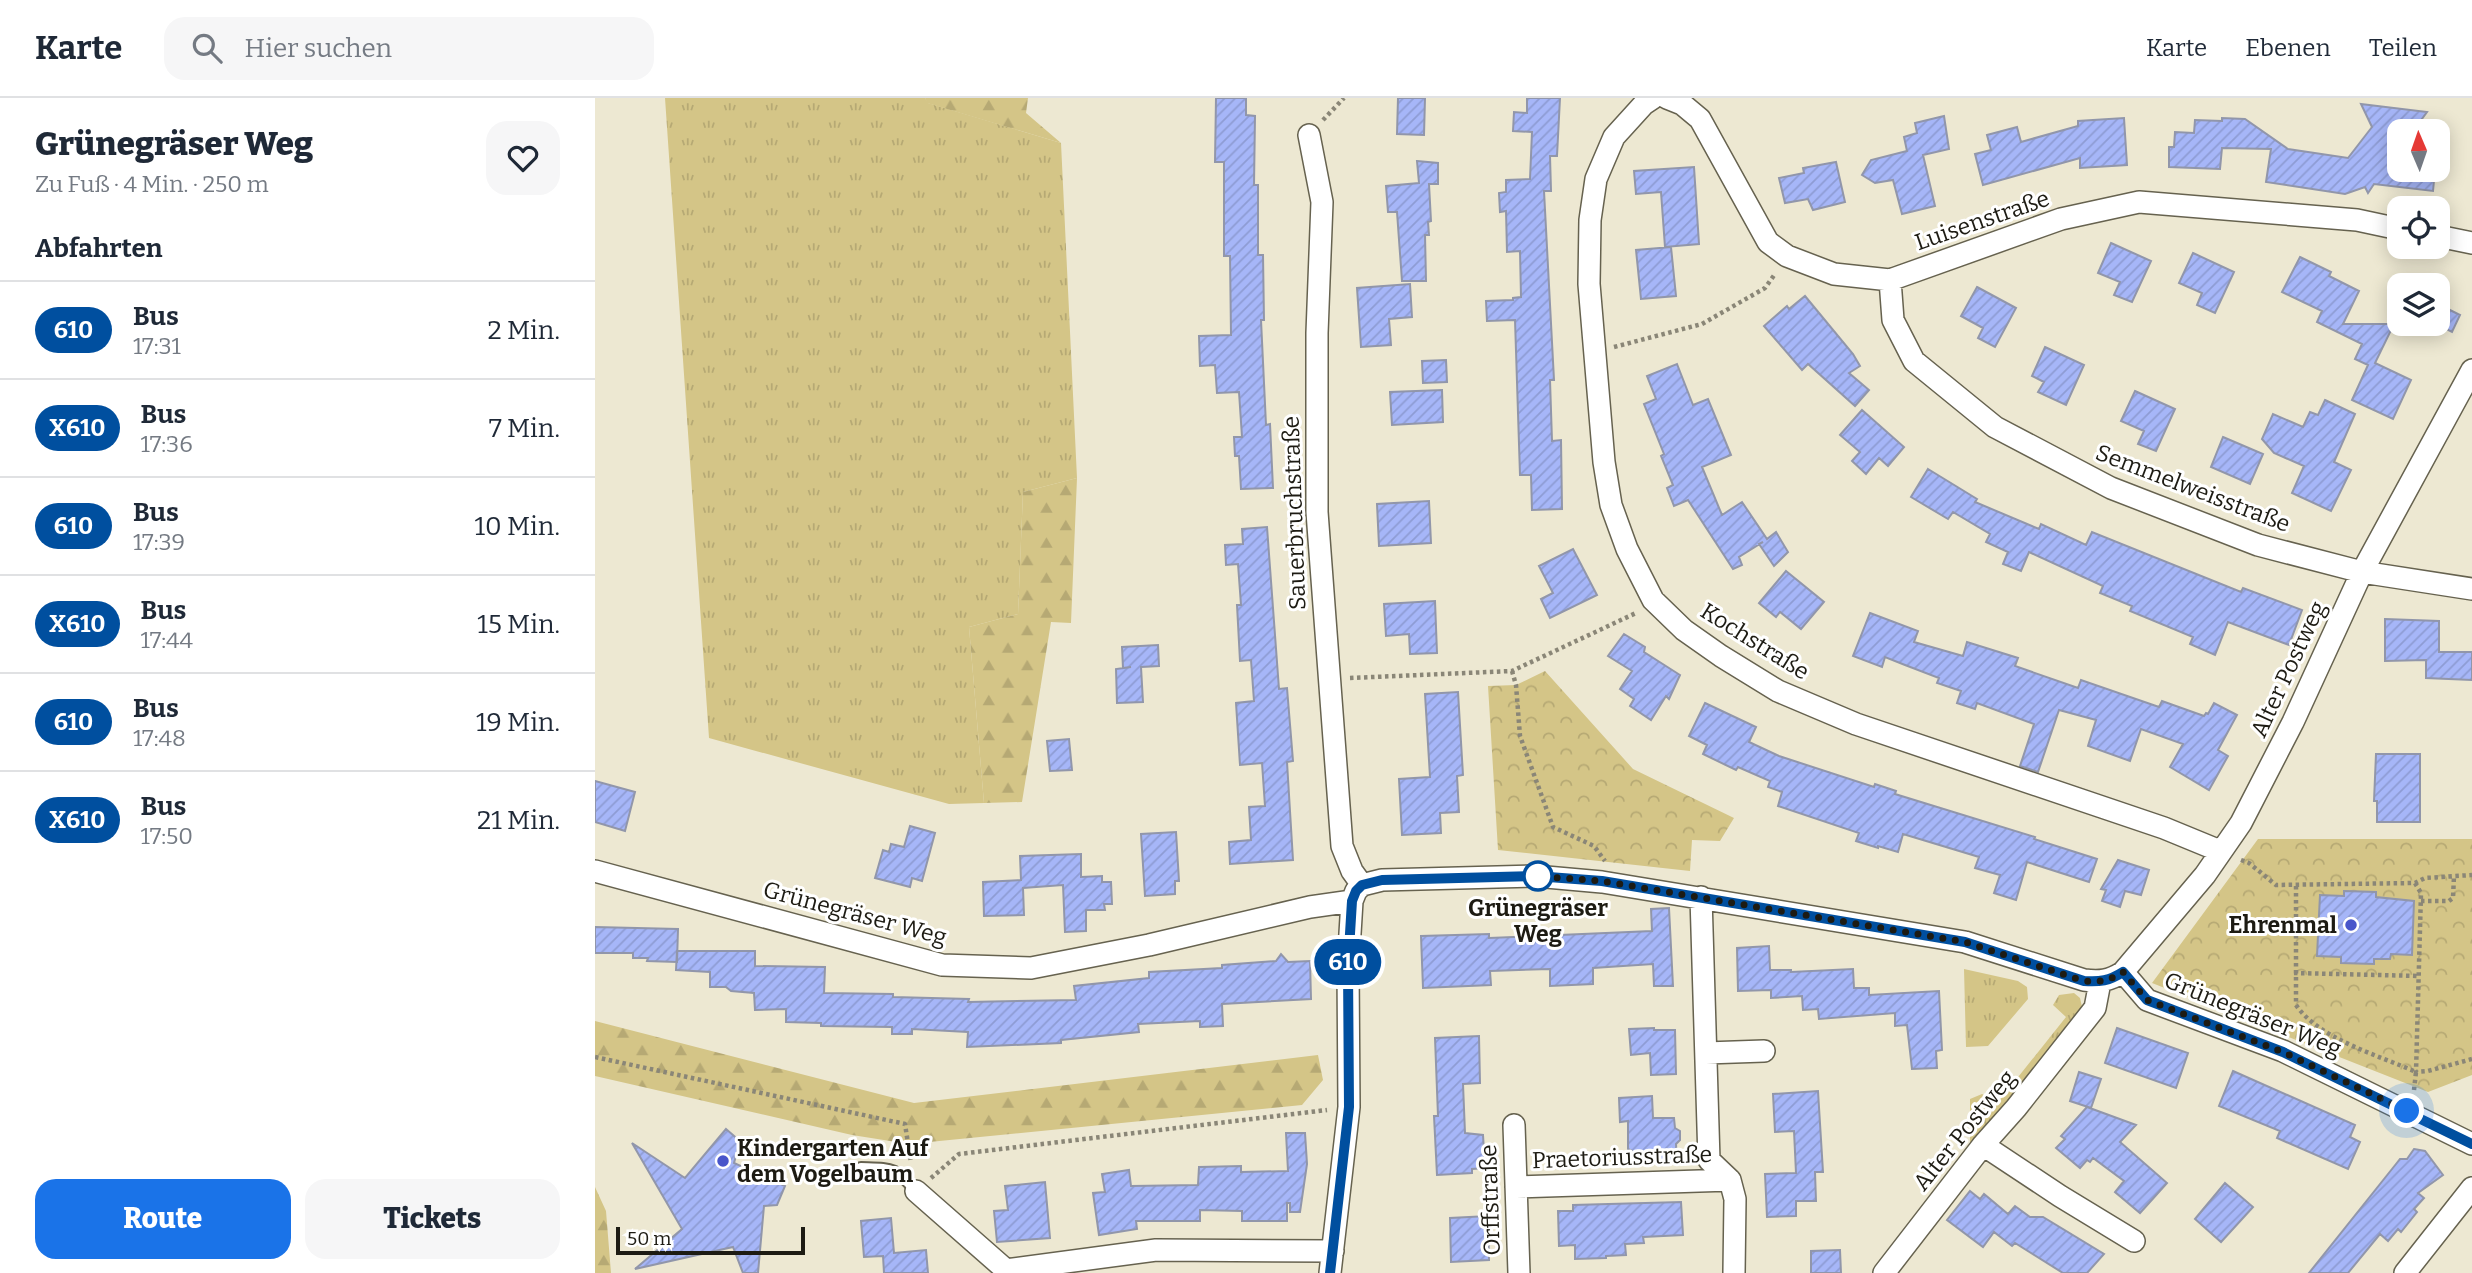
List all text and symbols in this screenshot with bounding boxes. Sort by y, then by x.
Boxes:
search box [164,17,654,80]
text: Karte [35,28,122,68]
icon: search [188,29,226,67]
text: Hier suchen [244,33,392,64]
text: Karte [2146,34,2207,62]
text: Ebenen [2245,34,2331,62]
text: Teilen [2369,34,2437,62]
north arrow [2387,119,2450,182]
map controls [2387,119,2450,336]
button: heart [486,121,560,195]
text: Grünegräser Weg [35,124,313,164]
text: Zu Fuß · 4 Min. · 250 m [35,170,269,198]
street label: Luisenstraße [1911,184,2053,256]
button: locate [2387,196,2450,259]
text: Abfahrten [35,233,162,264]
button: layers [2387,273,2450,336]
text: Bus [133,301,179,332]
text: 2 Min. [488,315,560,346]
text: 610 [54,316,93,344]
text: 17:31 [133,332,181,360]
text: Bus [141,399,186,430]
text: 7 Min. [489,413,560,444]
text: X610 [49,414,106,442]
street label: Sauerbruchstraße [1277,415,1311,611]
text: 17:36 [141,430,193,458]
street label: Semmelweisstraße [2092,438,2294,538]
text: Bus [133,497,179,528]
text: 10 Min. [475,511,560,542]
text: 610 [54,512,93,540]
text: 17:39 [133,528,185,556]
text: Bus [141,595,186,626]
street label: Alter Postweg [2244,596,2332,742]
street label: Kochstraße [1695,597,1815,685]
text: 15 Min. [477,609,560,640]
text: X610 [49,610,106,638]
text: 17:44 [141,626,193,654]
text: Bus [133,693,179,724]
text: 19 Min. [476,707,560,738]
text: 610 [54,708,93,736]
text: 17:48 [133,724,186,752]
text: Bus [141,791,186,822]
text: 21 Min. [477,805,560,836]
text: X610 [49,806,106,834]
text: 17:50 [141,822,193,850]
marker: Grünegräser Weg [1523,861,1553,891]
street label: Grünegräser Weg [760,875,950,951]
place label: Grünegräser Weg [1468,894,1608,948]
place label: Ehrenmal [2229,911,2337,939]
marker: Ehrenmal [2343,917,2359,933]
line badge: 610 [1308,939,1388,985]
text: 610 [1328,948,1368,976]
street label: Grünegräser Weg [2160,966,2346,1062]
street label: Alter Postweg [1907,1064,2021,1196]
your location [2389,1093,2424,1128]
place label: Kindergarten Auf dem Vogelbaum [737,1134,930,1188]
street label: Praetoriusstraße [1532,1140,1712,1174]
street label: Orffstraße [1474,1144,1506,1256]
marker: Kindergarten Auf dem Vogelbaum [715,1153,731,1169]
button: Route [35,1179,291,1259]
button: Tickets [305,1179,560,1259]
scale bar [616,1224,805,1256]
text: 50 m [627,1227,671,1250]

